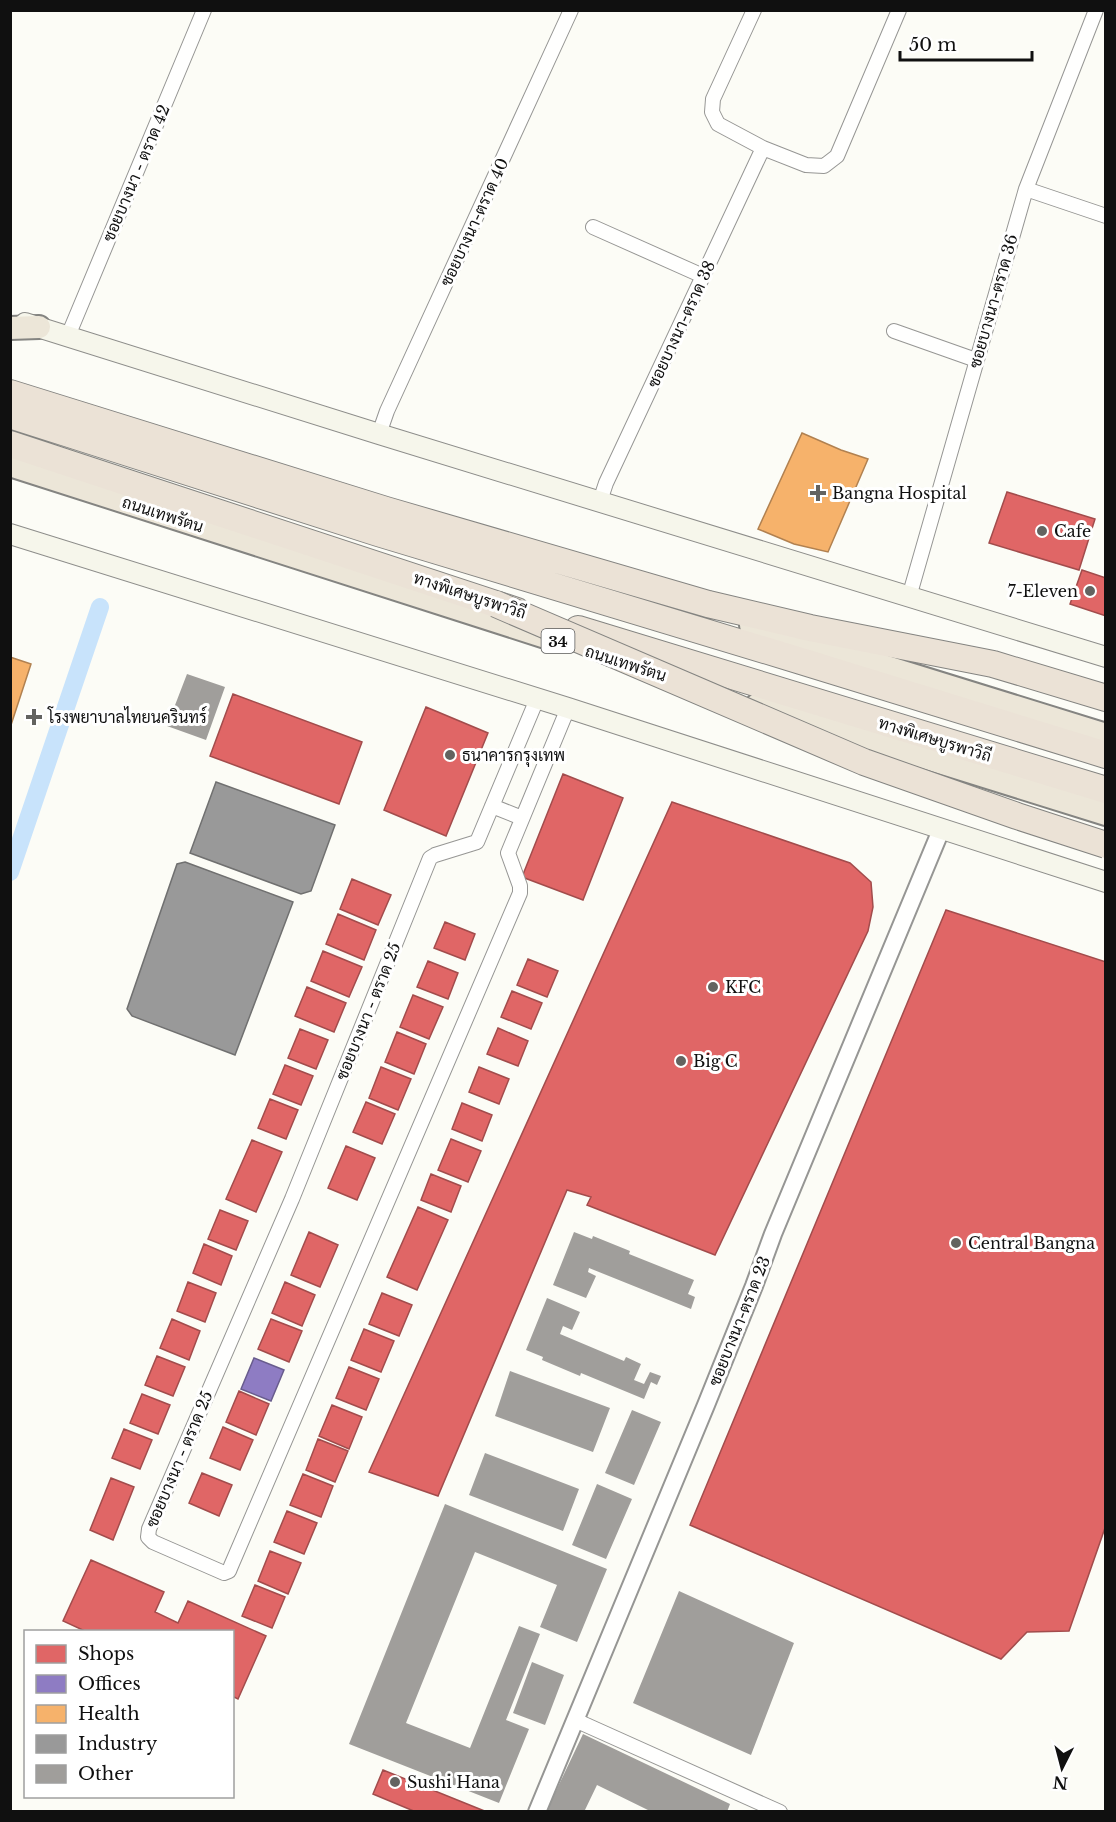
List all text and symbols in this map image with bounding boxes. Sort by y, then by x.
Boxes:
scale bar [900,24,1032,62]
text: 50 m [909,34,957,56]
street label: ซอยบางนา - ตราด 42 [98,102,174,244]
street label: ซอยบางนา-ตราด 40 [436,155,512,289]
street label: ซอยบางนา-ตราด 36 [964,232,1022,370]
street label: ซอยบางนา-ตราด 38 [643,257,719,391]
place label: Bangna Hospital [832,483,967,503]
marker: Bangna Hospital [809,484,827,502]
street label: ถนนเทพรัตน [120,491,206,537]
place label: Cafe [1054,521,1091,541]
marker: Cafe [1035,524,1049,538]
street label: ทางพิเศษบูรพาวิถี [411,566,529,625]
place label: 7-Eleven [1008,581,1078,601]
marker: 7-Eleven [1083,584,1097,598]
road number: 34 [542,629,574,653]
street label: ถนนเทพรัตน [583,640,669,686]
place label: โรงพยาบาลไทยนครินทร์ [47,705,207,727]
marker: โรงพยาบาลไทยนครินทร์ [25,708,43,726]
street label: ทางพิเศษบูรพาวิถี [875,711,994,768]
place label: ธนาคารกรุงเทพ [462,745,565,767]
marker: ธนาคารกรุงเทพ [443,748,457,762]
street label: ซอยบางนา - ตราด 25 [331,939,405,1083]
place label: KFC [725,977,761,997]
marker: KFC [706,980,720,994]
place label: Big C [693,1051,738,1071]
marker: Big C [674,1054,688,1068]
place label: Central Bangna [968,1233,1095,1253]
marker: Central Bangna [949,1236,963,1250]
street label: ซอยบางนา-ตราด 23 [704,1253,774,1389]
street label: ซอยบางนา - ตราด 25 [141,1388,217,1530]
legend [24,1630,234,1798]
text: Shops [78,1643,134,1665]
text: Offices [78,1673,141,1695]
text: Health [78,1703,140,1725]
text: Industry [78,1733,158,1755]
north arrow [1032,1738,1092,1798]
text: Other [78,1763,134,1785]
place label: Sushi Hana [407,1772,500,1792]
text: N [1052,1772,1069,1794]
marker: Sushi Hana [388,1775,402,1789]

